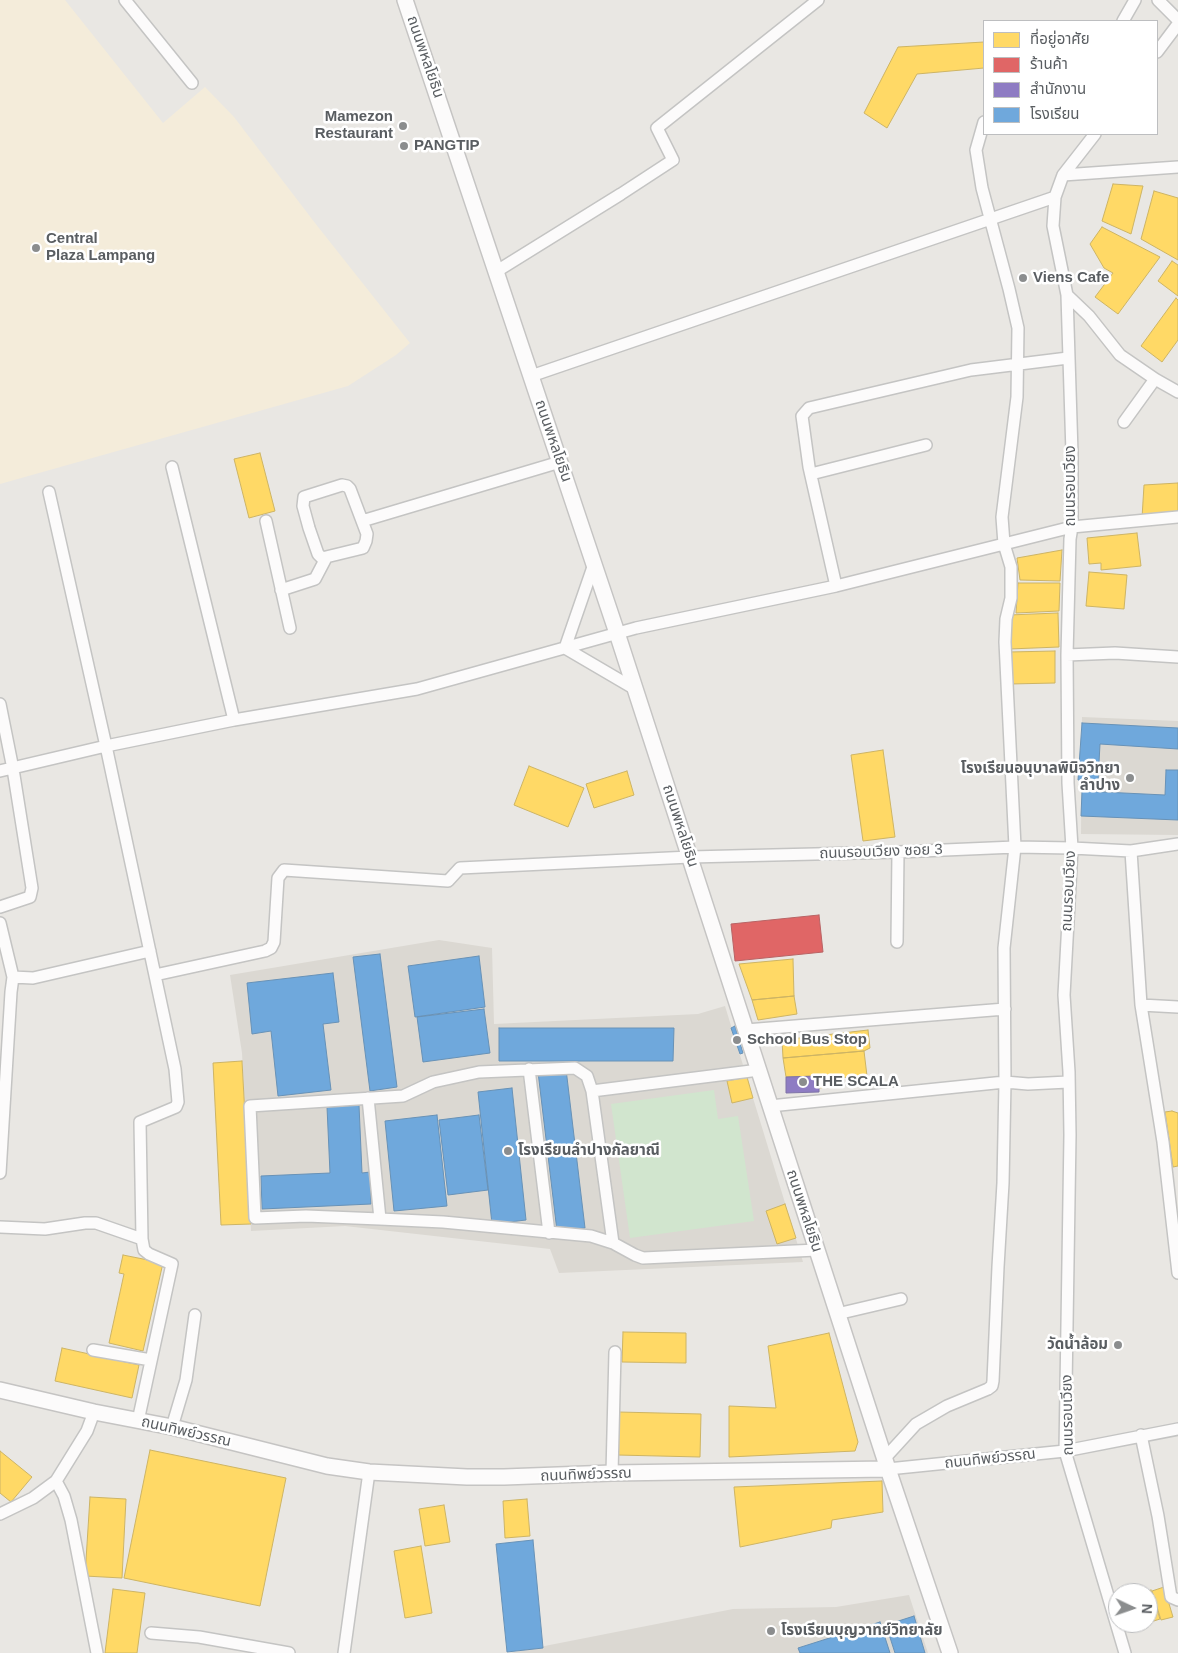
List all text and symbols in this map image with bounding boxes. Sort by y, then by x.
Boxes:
street label: ถนนพหลโยธิน [403,14,447,100]
legend [983,20,1158,135]
text: ที่อยู่อาศัย [1030,30,1090,47]
text: ร้านค้า [1030,55,1068,72]
text: สำนักงาน [1030,80,1086,97]
text: โรงเรียน [1030,105,1080,122]
place label: Mamezon Restaurant [315,108,393,143]
marker: Mamezon Restaurant [397,120,409,132]
place label: PANGTIP [414,137,480,155]
marker: PANGTIP [398,140,410,152]
place label: Central Plaza Lampang [46,230,155,265]
marker: Central Plaza Lampang [30,242,42,254]
place label: Viens Cafe [1033,269,1109,287]
marker: Viens Cafe [1017,272,1029,284]
street label: ถนนพหลโยธิน [531,398,575,484]
street label: ถนนรอบเวียง [1062,445,1080,527]
place label: โรงเรียนอนุบาลพินิจวิทยา ลำปาง [961,760,1120,795]
marker: โรงเรียนอนุบาลพินิจวิทยา ลำปาง [1124,772,1136,784]
street label: ถนนพหลโยธิน [658,782,702,870]
street label: ถนนรอบเวียง ซอย 3 [819,841,943,863]
street label: ถนนรอบเวียง [1058,850,1080,932]
place label: School Bus Stop [747,1031,867,1049]
marker: School Bus Stop [731,1034,743,1046]
place label: THE SCALA [813,1073,899,1091]
marker: THE SCALA [797,1076,809,1088]
place label: โรงเรียนลำปางกัลยาณี [518,1142,660,1160]
marker: โรงเรียนลำปางกัลยาณี [502,1145,514,1157]
street label: ถนนพหลโยธิน [782,1167,826,1255]
place label: วัดน้ำล้อม [1047,1336,1108,1354]
marker: วัดน้ำล้อม [1112,1339,1124,1351]
street label: ถนนรอบเวียง [1058,1374,1078,1456]
street label: ถนนทิพย์วรรณ [139,1413,233,1451]
street label: ถนนทิพย์วรรณ [944,1445,1036,1473]
street label: ถนนทิพย์วรรณ [540,1464,632,1486]
north arrow [1108,1583,1158,1633]
text: N [1139,1603,1155,1614]
place label: โรงเรียนบุญวาทย์วิทยาลัย [781,1622,943,1640]
marker: โรงเรียนบุญวาทย์วิทยาลัย [765,1625,777,1637]

